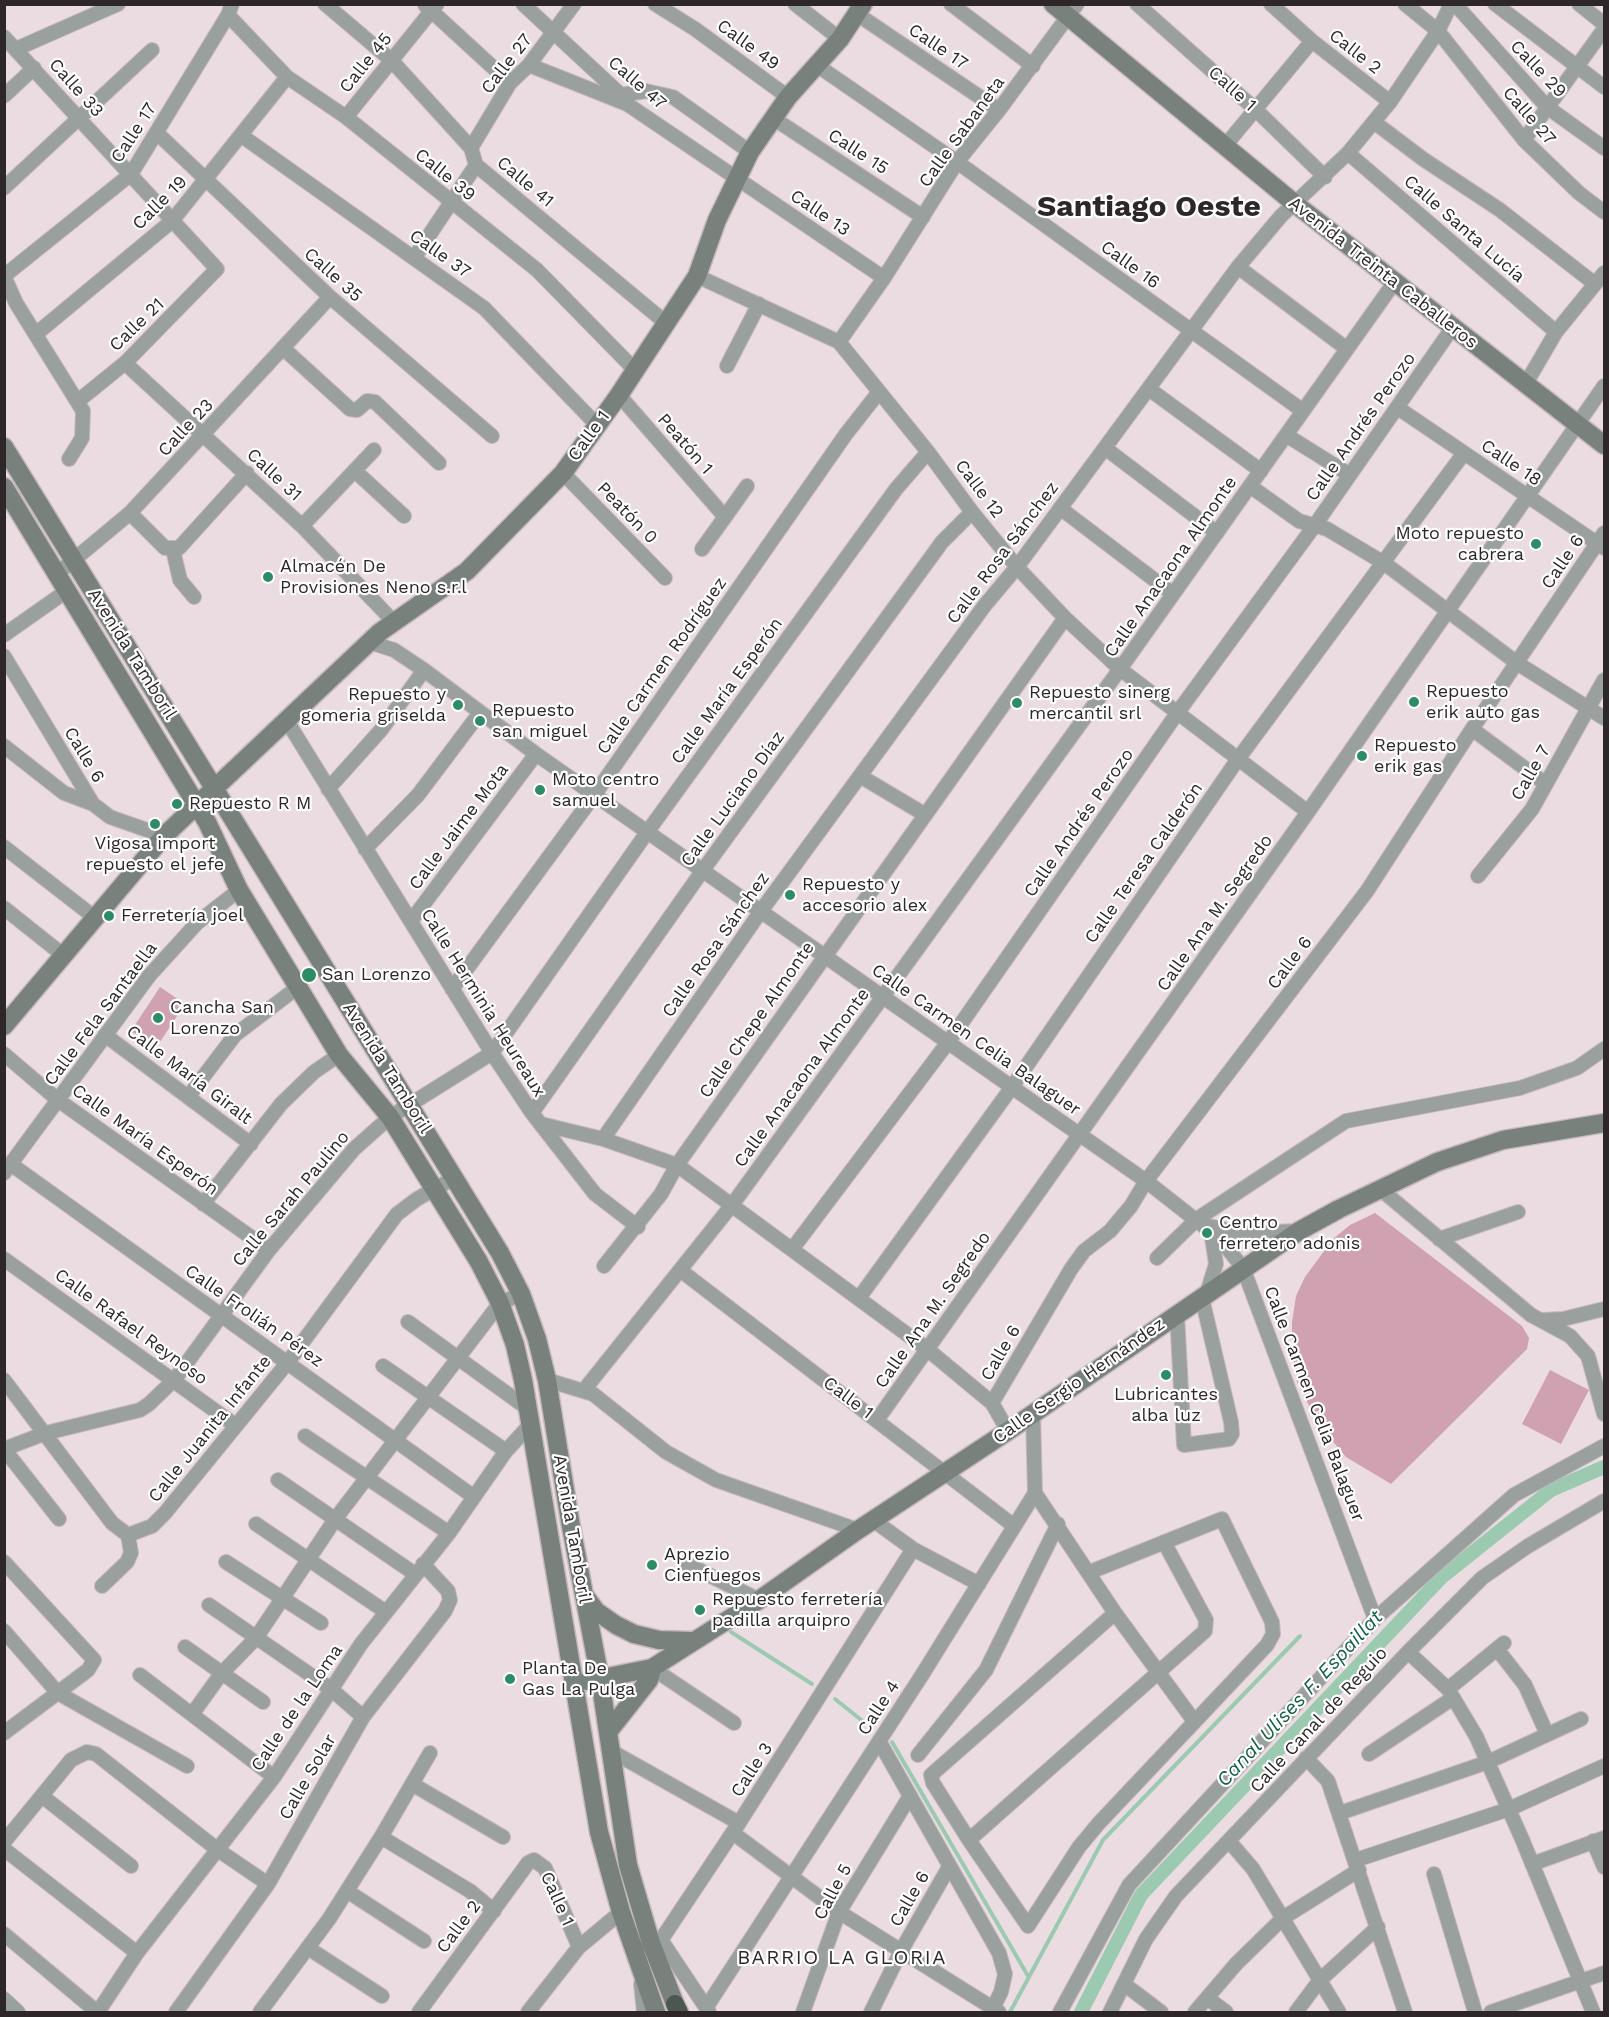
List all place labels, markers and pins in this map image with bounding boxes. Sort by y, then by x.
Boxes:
place label: Moto repuesto cabrera [1396,523,1524,566]
marker: Moto repuesto cabrera [1529,537,1543,551]
place label: Almacén De Provisiones Neno s.r.l [280,556,467,598]
marker: Almacén De Provisiones Neno s.r.l [261,570,275,584]
place label: Repuesto erik auto gas [1426,681,1540,724]
place label: Repuesto sinerg mercantil srl [1029,682,1170,724]
place label: Repuesto y gomeria griselda [301,684,446,726]
marker: Repuesto erik auto gas [1407,695,1421,709]
marker: Repuesto sinerg mercantil srl [1010,696,1024,710]
marker: Repuesto y gomeria griselda [451,698,465,712]
place label: Repuesto san miguel [492,700,587,742]
marker: Repuesto san miguel [473,714,487,728]
place label: Repuesto erik gas [1374,735,1457,777]
marker: Repuesto erik gas [1355,749,1369,763]
place label: Moto centro samuel [552,769,659,812]
marker: Moto centro samuel [533,783,547,797]
place label: Repuesto R M [189,793,311,815]
marker: Repuesto R M [170,797,184,811]
marker: Vigosa import repuesto el jefe [148,817,162,831]
place label: Vigosa import repuesto el jefe [86,833,224,876]
place label: Repuesto y accesorio alex [802,874,927,916]
marker: Repuesto y accesorio alex [783,888,797,902]
place label: Ferretería joel [121,905,244,927]
marker: Ferretería joel [102,909,116,923]
place label: San Lorenzo [322,964,431,986]
marker: San Lorenzo [300,966,318,984]
place label: Cancha San Lorenzo [170,997,274,1040]
marker: Cancha San Lorenzo [151,1011,165,1025]
place label: Centro ferretero adonis [1219,1212,1360,1254]
marker: Centro ferretero adonis [1200,1226,1214,1240]
marker: Lubricantes alba luz [1159,1368,1173,1382]
place label: Lubricantes alba luz [1114,1384,1218,1426]
place label: Aprezio Cienfuegos [664,1544,761,1586]
marker: Aprezio Cienfuegos [645,1558,659,1572]
place label: Repuesto ferretería padilla arquipro [712,1589,883,1632]
marker: Repuesto ferretería padilla arquipro [693,1603,707,1617]
place label: Planta De Gas La Pulga [522,1658,635,1700]
marker: Planta De Gas La Pulga [503,1672,517,1686]

